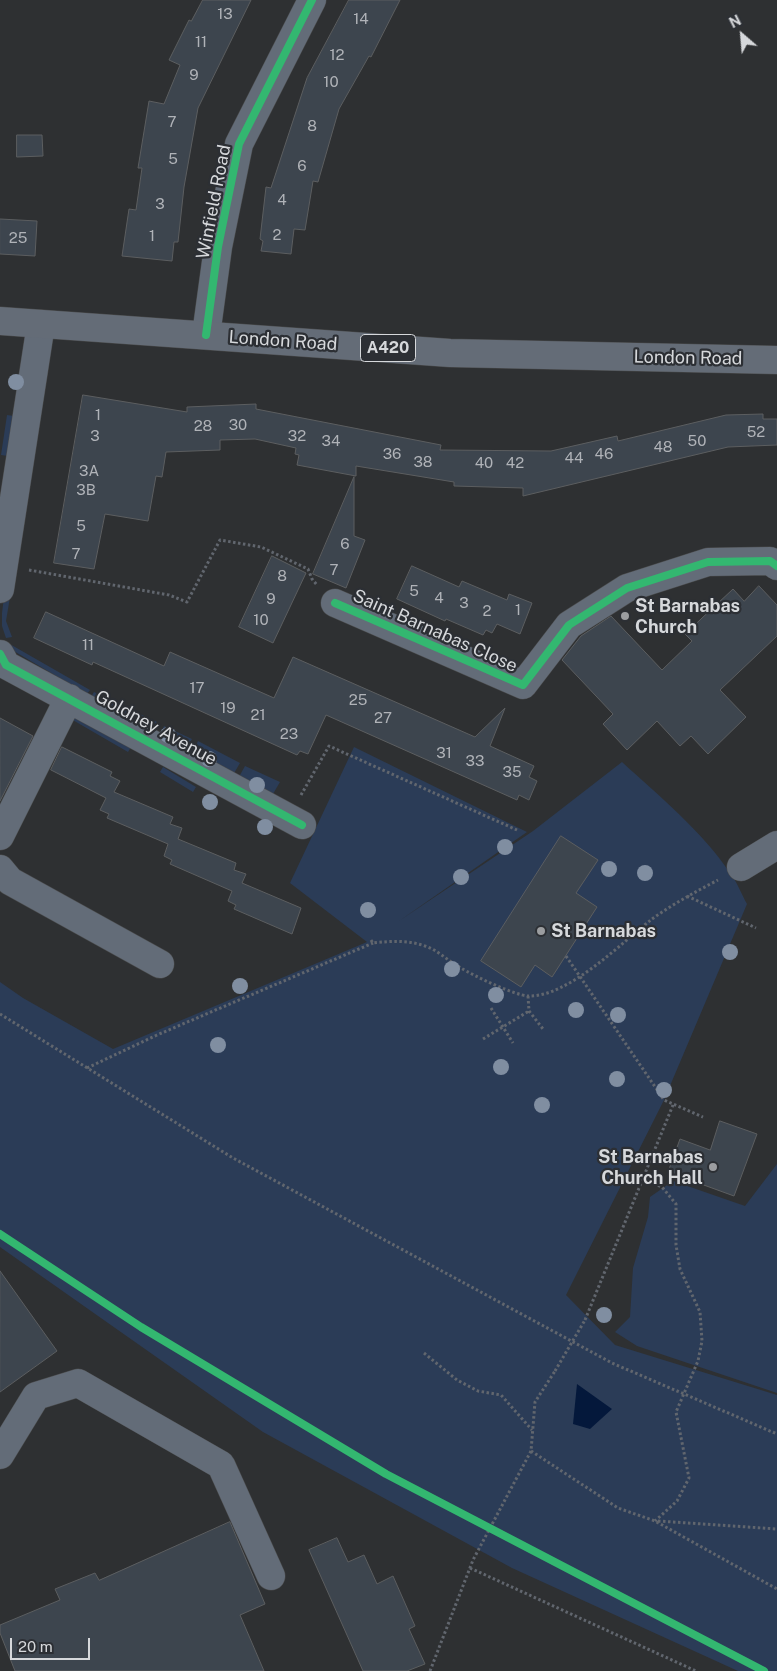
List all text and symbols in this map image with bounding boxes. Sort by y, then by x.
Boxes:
house number: 13 [217,5,233,23]
house number: 14 [353,10,369,28]
north arrow [717,10,767,60]
text: N [727,12,744,31]
house number: 11 [195,33,207,51]
house number: 12 [329,46,345,64]
house number: 9 [189,66,199,84]
house number: 10 [323,73,339,91]
house number: 7 [167,113,177,131]
house number: 8 [307,117,317,135]
street label: Winfield Road [192,143,236,261]
house number: 5 [168,150,178,168]
house number: 6 [297,157,307,175]
house number: 4 [277,191,287,209]
house number: 3 [155,195,165,213]
house number: 2 [273,226,281,244]
house number: 1 [149,227,155,245]
house number: 25 [9,229,27,247]
street label: London Road [228,326,338,356]
road number: A420 [360,334,416,362]
street label: London Road [633,346,743,370]
house number: 1 [95,406,101,424]
house number: 30 [229,416,247,434]
house number: 28 [194,417,212,435]
house number: 52 [747,423,765,441]
house number: 3 [90,427,100,445]
house number: 32 [288,427,306,445]
house number: 34 [322,432,340,450]
house number: 50 [688,432,706,450]
house number: 48 [653,438,673,456]
house number: 36 [383,445,401,463]
house number: 46 [595,445,613,463]
house number: 44 [565,449,583,467]
house number: 38 [413,453,433,471]
house number: 40 [475,454,493,472]
house number: 42 [506,454,524,472]
house number: 3A [79,462,99,480]
house number: 3B [76,481,96,499]
house number: 5 [76,517,86,535]
house number: 6 [340,535,350,553]
house number: 7 [71,545,81,563]
house number: 7 [329,561,339,579]
house number: 8 [277,567,287,585]
house number: 5 [409,582,419,600]
street label: Saint Barnabas Close [349,585,521,677]
house number: 4 [434,589,444,607]
house number: 9 [266,590,276,608]
house number: 3 [459,594,469,612]
place label: St Barnabas Church [635,595,740,638]
house number: 1 [515,601,521,619]
house number: 2 [483,602,491,620]
marker: St Barnabas Church [619,610,631,622]
house number: 10 [253,611,269,629]
house number: 11 [82,636,94,654]
house number: 17 [189,679,205,697]
street label: Goldney Avenue [92,686,220,770]
house number: 25 [349,691,367,709]
house number: 19 [220,699,236,717]
house number: 21 [250,706,266,724]
house number: 27 [374,709,392,727]
house number: 23 [280,725,298,743]
house number: 31 [436,744,452,762]
house number: 33 [466,752,484,770]
house number: 35 [502,763,522,781]
place label: St Barnabas [551,920,656,942]
marker: St Barnabas [535,925,547,937]
place label: St Barnabas Church Hall [598,1146,703,1188]
marker: St Barnabas Church Hall [707,1161,719,1173]
scale bar [12,1628,92,1660]
text: 20 m [18,1638,53,1655]

